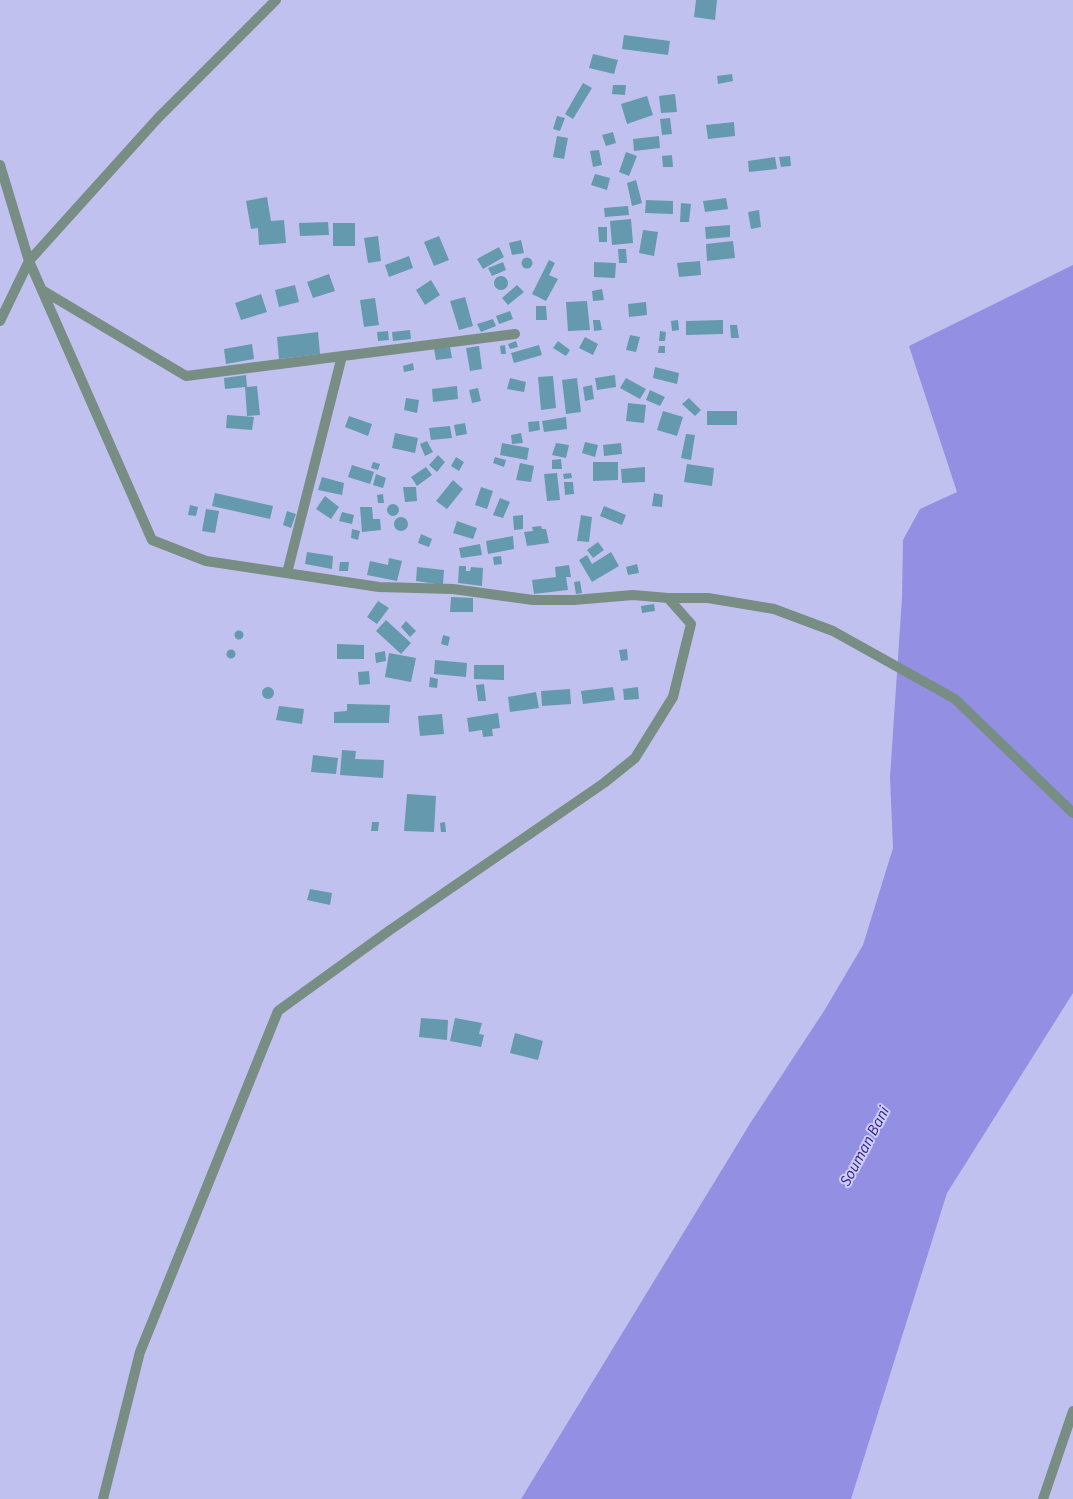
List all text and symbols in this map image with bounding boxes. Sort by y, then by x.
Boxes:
water label: Souman Bani [837,1104,895,1190]

